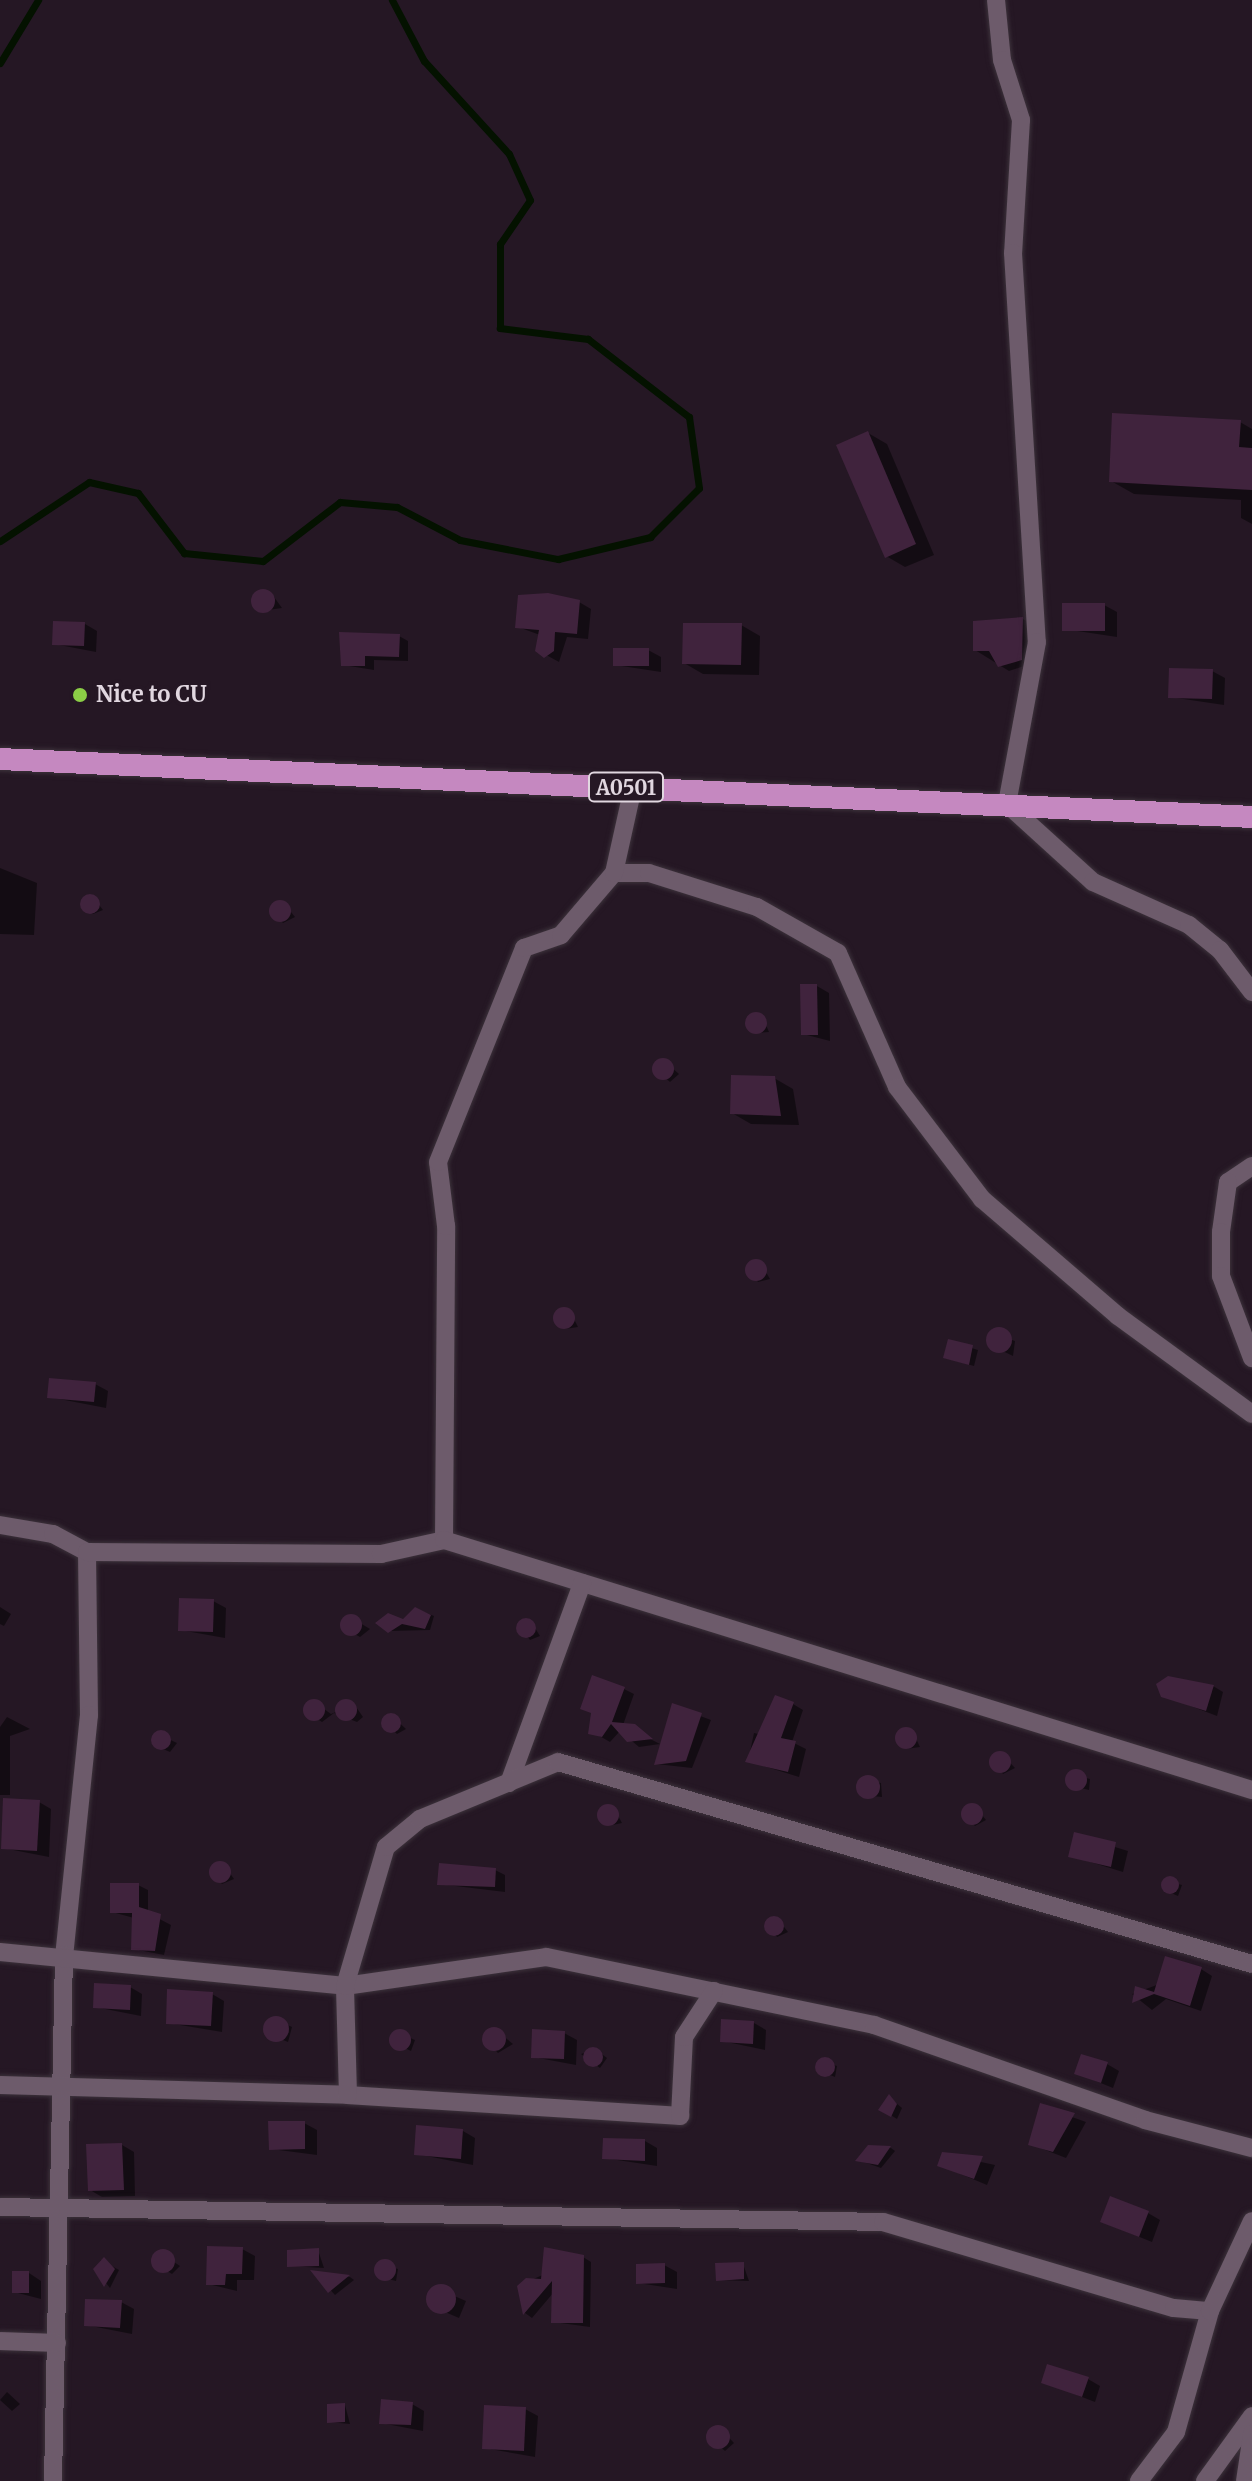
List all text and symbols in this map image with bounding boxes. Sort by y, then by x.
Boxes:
place label: Nice to CU [96,682,206,708]
marker: Nice to CU [71,686,89,704]
road number: A0501 [588,771,664,803]

